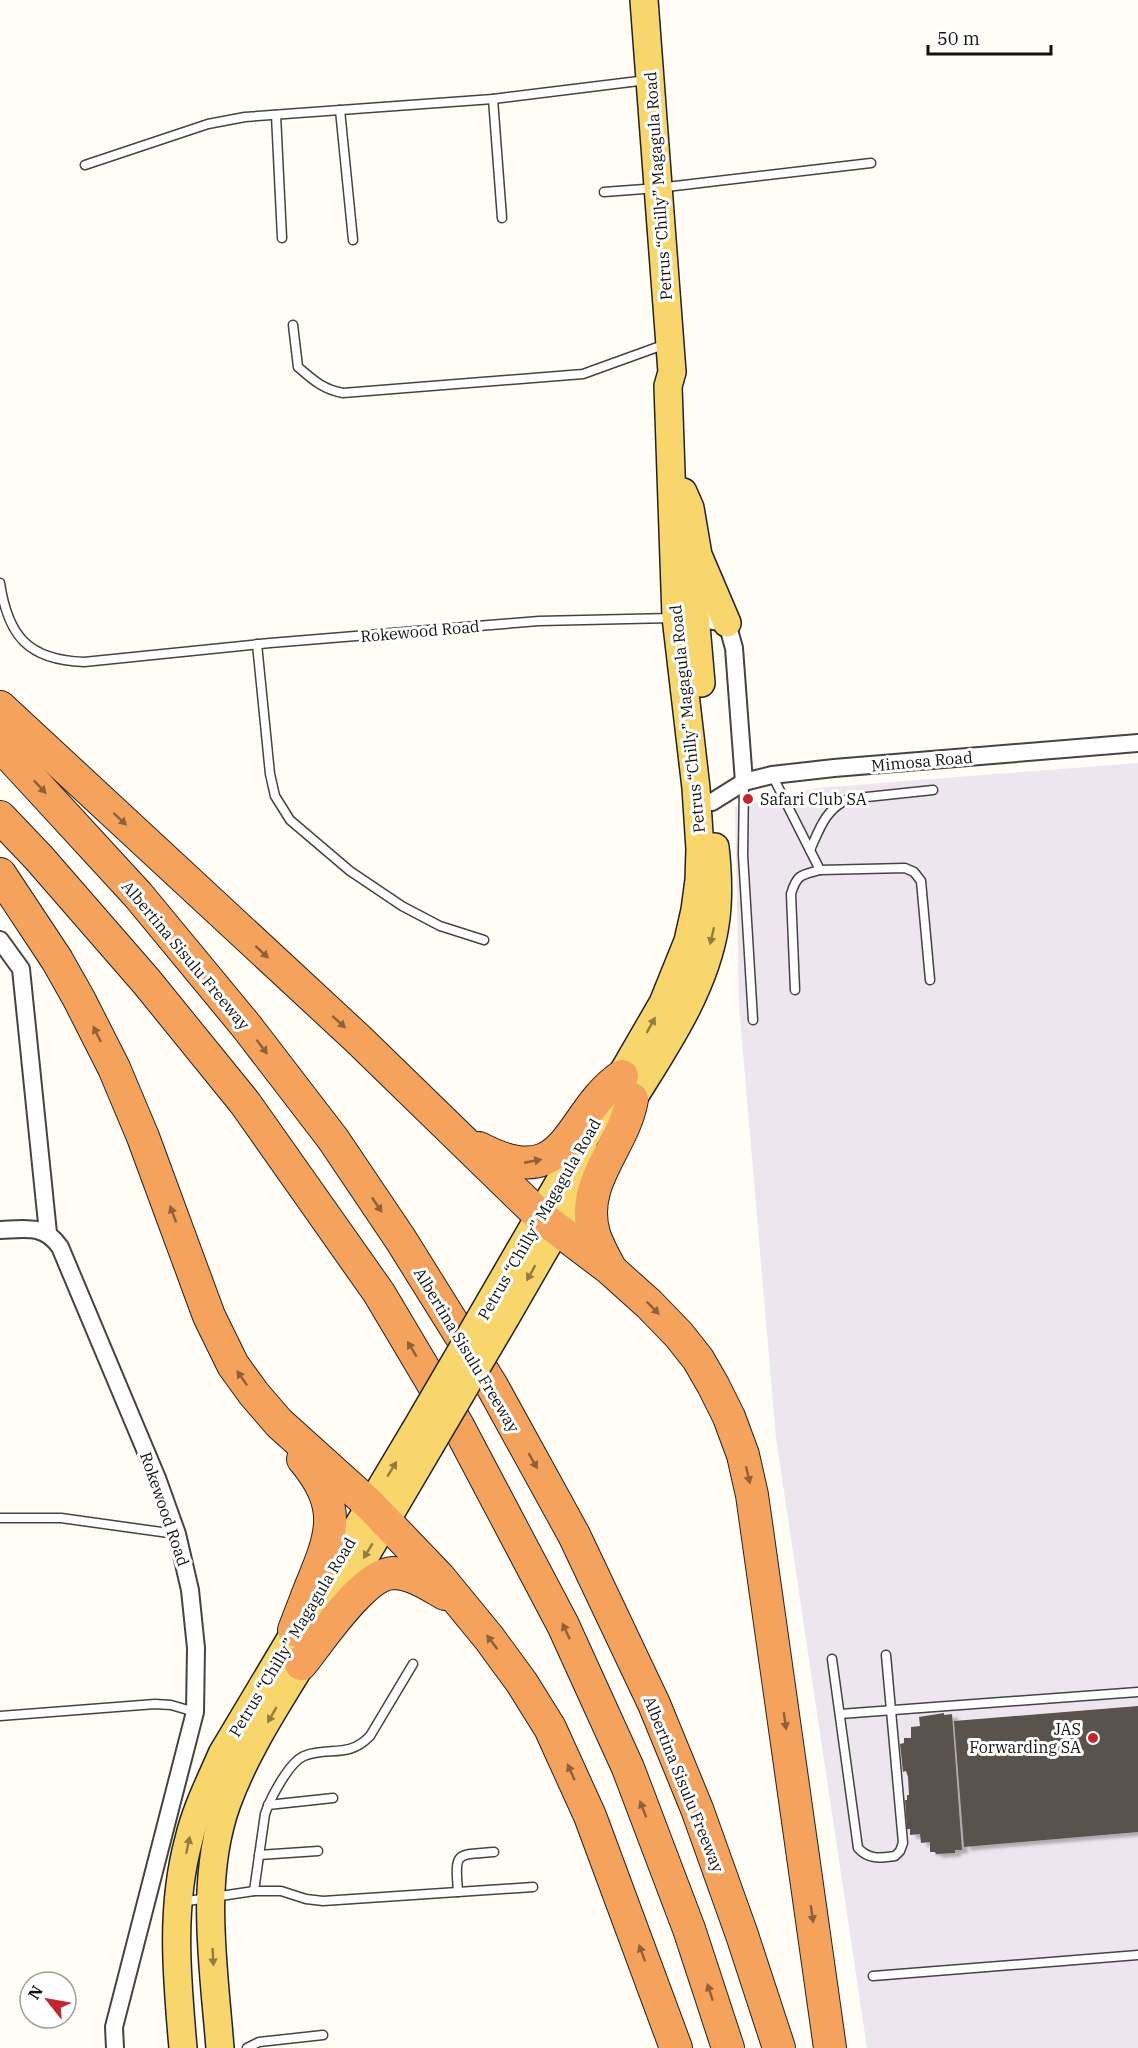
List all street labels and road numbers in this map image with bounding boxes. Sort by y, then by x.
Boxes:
street label: Petrus “Chilly” Magagula Road [640,71,676,301]
street label: Petrus “Chilly” Magagula Road [665,604,709,834]
street label: Rokewood Road [360,616,481,646]
street label: Mimosa Road [870,747,974,775]
street label: Albertina Sisulu Freeway [118,876,254,1034]
street label: Petrus “Chilly” Magagula Road [473,1115,605,1323]
street label: Albertina Sisulu Freeway [410,1264,524,1436]
street label: Rokewood Road [136,1449,194,1569]
street label: Petrus “Chilly” Magagula Road [224,1533,360,1740]
street label: Albertina Sisulu Freeway [639,1693,729,1875]

